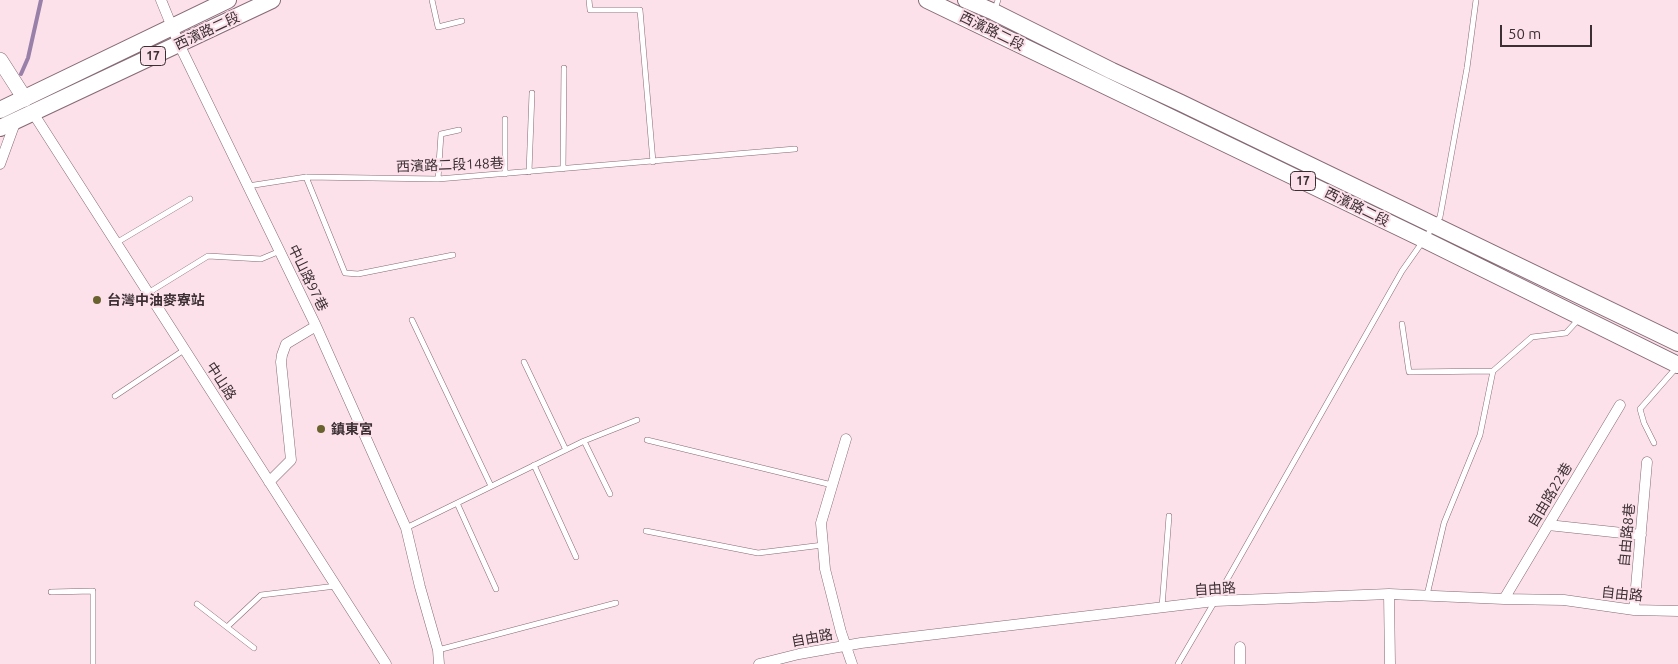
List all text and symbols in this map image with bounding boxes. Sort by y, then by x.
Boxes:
street label: 西濱路二段 [957,8,1027,54]
street label: 西濱路二段 [172,9,242,53]
scale bar [1503,15,1596,47]
text: 50 m [1508,25,1541,42]
road number: 17 [140,46,166,66]
street label: 西濱路二段148巷 [396,155,504,175]
road number: 17 [1290,172,1316,190]
street label: 西濱路二段 [1322,184,1392,230]
street label: 中山路97巷 [285,242,331,314]
place label: 台灣中油麥寮站 [107,292,205,308]
marker: 台灣中油麥寮站 [91,294,103,306]
street label: 中山路 [203,359,239,403]
place label: 鎮東宮 [331,421,373,437]
marker: 鎮東宮 [315,423,327,435]
street label: 自由路22巷 [1524,460,1576,530]
street label: 自由路8巷 [1616,502,1638,568]
street label: 自由路 [1193,579,1237,599]
street label: 自由路 [1600,583,1644,605]
street label: 自由路 [790,626,834,650]

